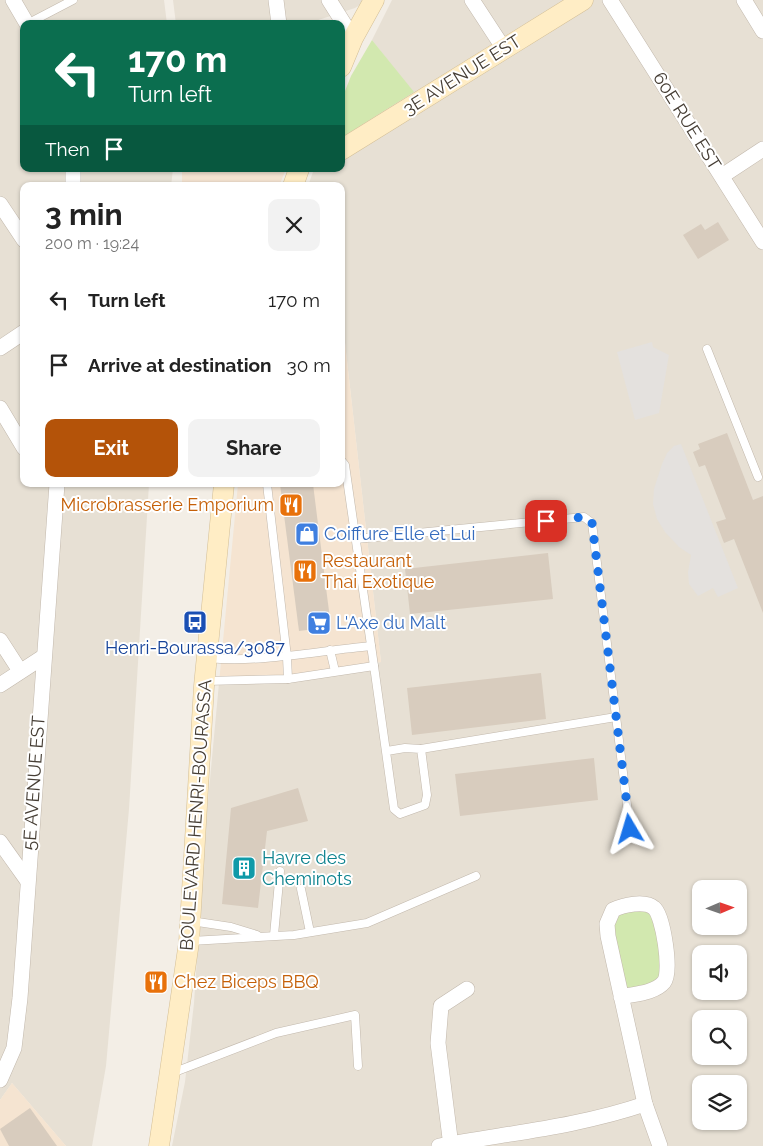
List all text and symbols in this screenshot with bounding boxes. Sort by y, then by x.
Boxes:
street label: 3E AVENUE EST [399,30,524,119]
text: 170 m [128,39,227,80]
icon: left [45,40,110,105]
street label: 60E RUE EST [649,68,726,173]
text: Turn left [128,81,212,107]
icon: arrive [100,135,128,163]
text: Then [45,138,90,160]
text: 3 min [45,197,123,232]
button: close [268,199,320,251]
text: 200 m · 19:24 [45,234,139,253]
icon: left [45,286,73,314]
text: Turn left [88,289,165,311]
text: 170 m [268,289,320,311]
icon: arrive [45,351,73,379]
text: Arrive at destination [88,354,272,376]
text: 30 m [287,354,331,376]
button: Exit [45,419,178,477]
button: Share [188,419,320,477]
restaurant icon: Microbrasserie Emporium [278,492,304,518]
place label: Microbrasserie Emporium [60,494,274,515]
pin [525,500,567,542]
icon: arrive [532,507,560,535]
shop icon: Coiffure Elle et Lui [294,521,320,547]
place label: Coiffure Elle et Lui [324,523,475,544]
place label: Restaurant Thai Exotique [322,550,435,592]
restaurant icon: Restaurant Thai Exotique [292,558,318,584]
bus stop icon: Henri-Bourassa/3087 [182,609,208,635]
supermarket icon: L'Axe du Malt [306,610,332,636]
place label: L'Axe du Malt [336,612,446,633]
place label: Henri-Bourassa/3087 [105,637,285,658]
street label: BOULEVARD HENRI-BOURASSA [176,679,215,951]
street label: 5E AVENUE EST [18,715,49,851]
position arrow [603,802,655,854]
place label: Havre des Cheminots [262,847,352,889]
building icon: Havre des Cheminots [231,855,257,881]
north arrow [692,880,748,935]
map controls [692,880,747,1130]
button: sound [692,945,747,1000]
restaurant icon: Chez Biceps BBQ [143,969,169,995]
place label: Chez Biceps BBQ [174,971,319,992]
button: search [692,1010,747,1065]
button: layers [692,1075,747,1130]

